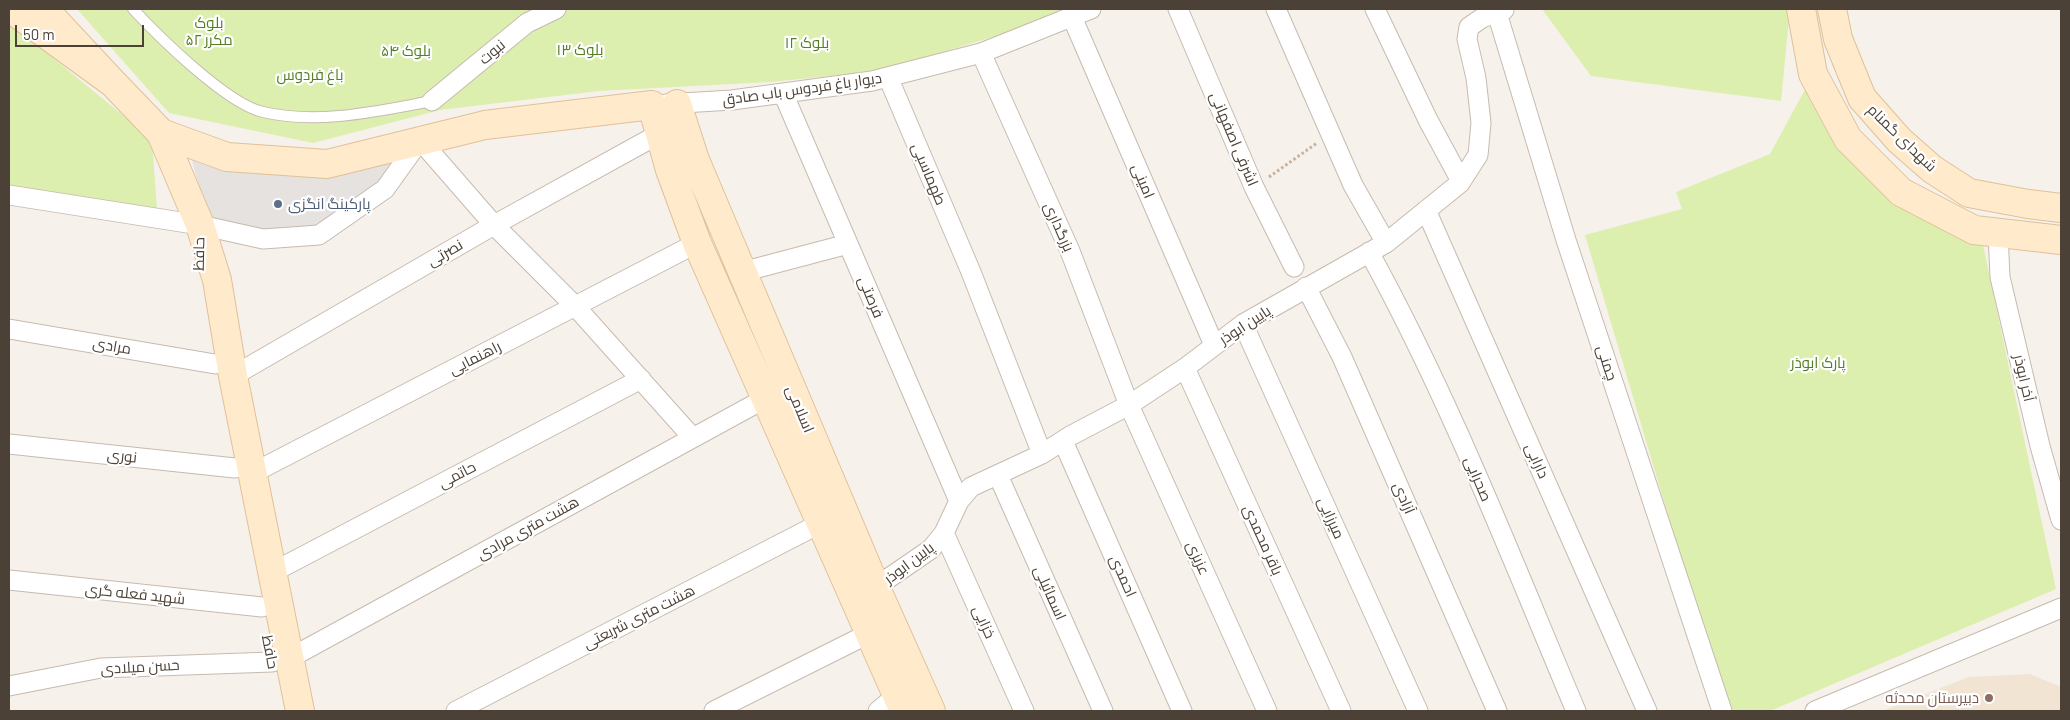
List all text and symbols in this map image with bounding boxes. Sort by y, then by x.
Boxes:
park label: بلوک ۵۲ مکرر [185,14,233,49]
scale bar [18,15,146,47]
text: 50 m [23,25,55,43]
park label: بلوک ۱۲ [785,34,829,52]
street label: نبوت [475,36,509,68]
park label: بلوک ۱۳ [557,41,603,59]
park label: بلوک ۵۴ [381,42,431,60]
park label: باغ فردوس [277,66,343,84]
street label: دیوار باغ فردوس باب صادق [721,69,883,109]
street label: اشرفی اصفهانی [1206,89,1262,189]
street label: شهدای گمنام [1864,101,1940,175]
street label: طهماسبی [908,140,950,208]
street label: امینی [1128,161,1158,201]
place label: پارکینگ انگزی [288,195,370,213]
marker: پارکینگ انگزی [272,198,284,210]
street label: بزرگداری [1040,200,1078,254]
street label: نصرتی [424,236,466,270]
street label: حافظ [190,237,208,271]
street label: فرصتی [854,273,888,321]
street label: پایین ابوذر [1216,302,1274,348]
street label: مرادی [91,334,133,358]
street label: راهنمایی [446,337,504,379]
street label: چمنی [1593,343,1621,383]
street label: آخر ابوذر [2010,353,2038,403]
park label: پارک ابوذر [1790,354,1846,372]
street label: اسلامی [782,383,818,435]
street label: دارابی [1521,441,1553,481]
street label: نوری [106,445,138,467]
street label: صحرایی [1461,454,1495,504]
street label: حاتمی [435,458,479,492]
street label: آزادی [1389,479,1419,517]
street label: هشت متری مرادی [474,493,582,563]
street label: میرزایی [1314,494,1348,542]
street label: باقر محمدی [1239,502,1287,578]
street label: پایین ابوذر [880,538,938,588]
street label: عزیزی [1183,538,1213,578]
street label: احمدی [1106,552,1140,600]
street label: اسمائیلی [1030,563,1070,623]
street label: شهید فعله گری [84,580,186,608]
street label: هشت متری شریعتی [580,581,698,653]
street label: خزایی [969,603,999,641]
street label: حافظ [258,634,282,670]
street label: حسن میلادی [100,656,180,678]
place label: دبیرستان محدثه [1885,689,1979,707]
marker: دبیرستان محدثه [1983,692,1995,704]

